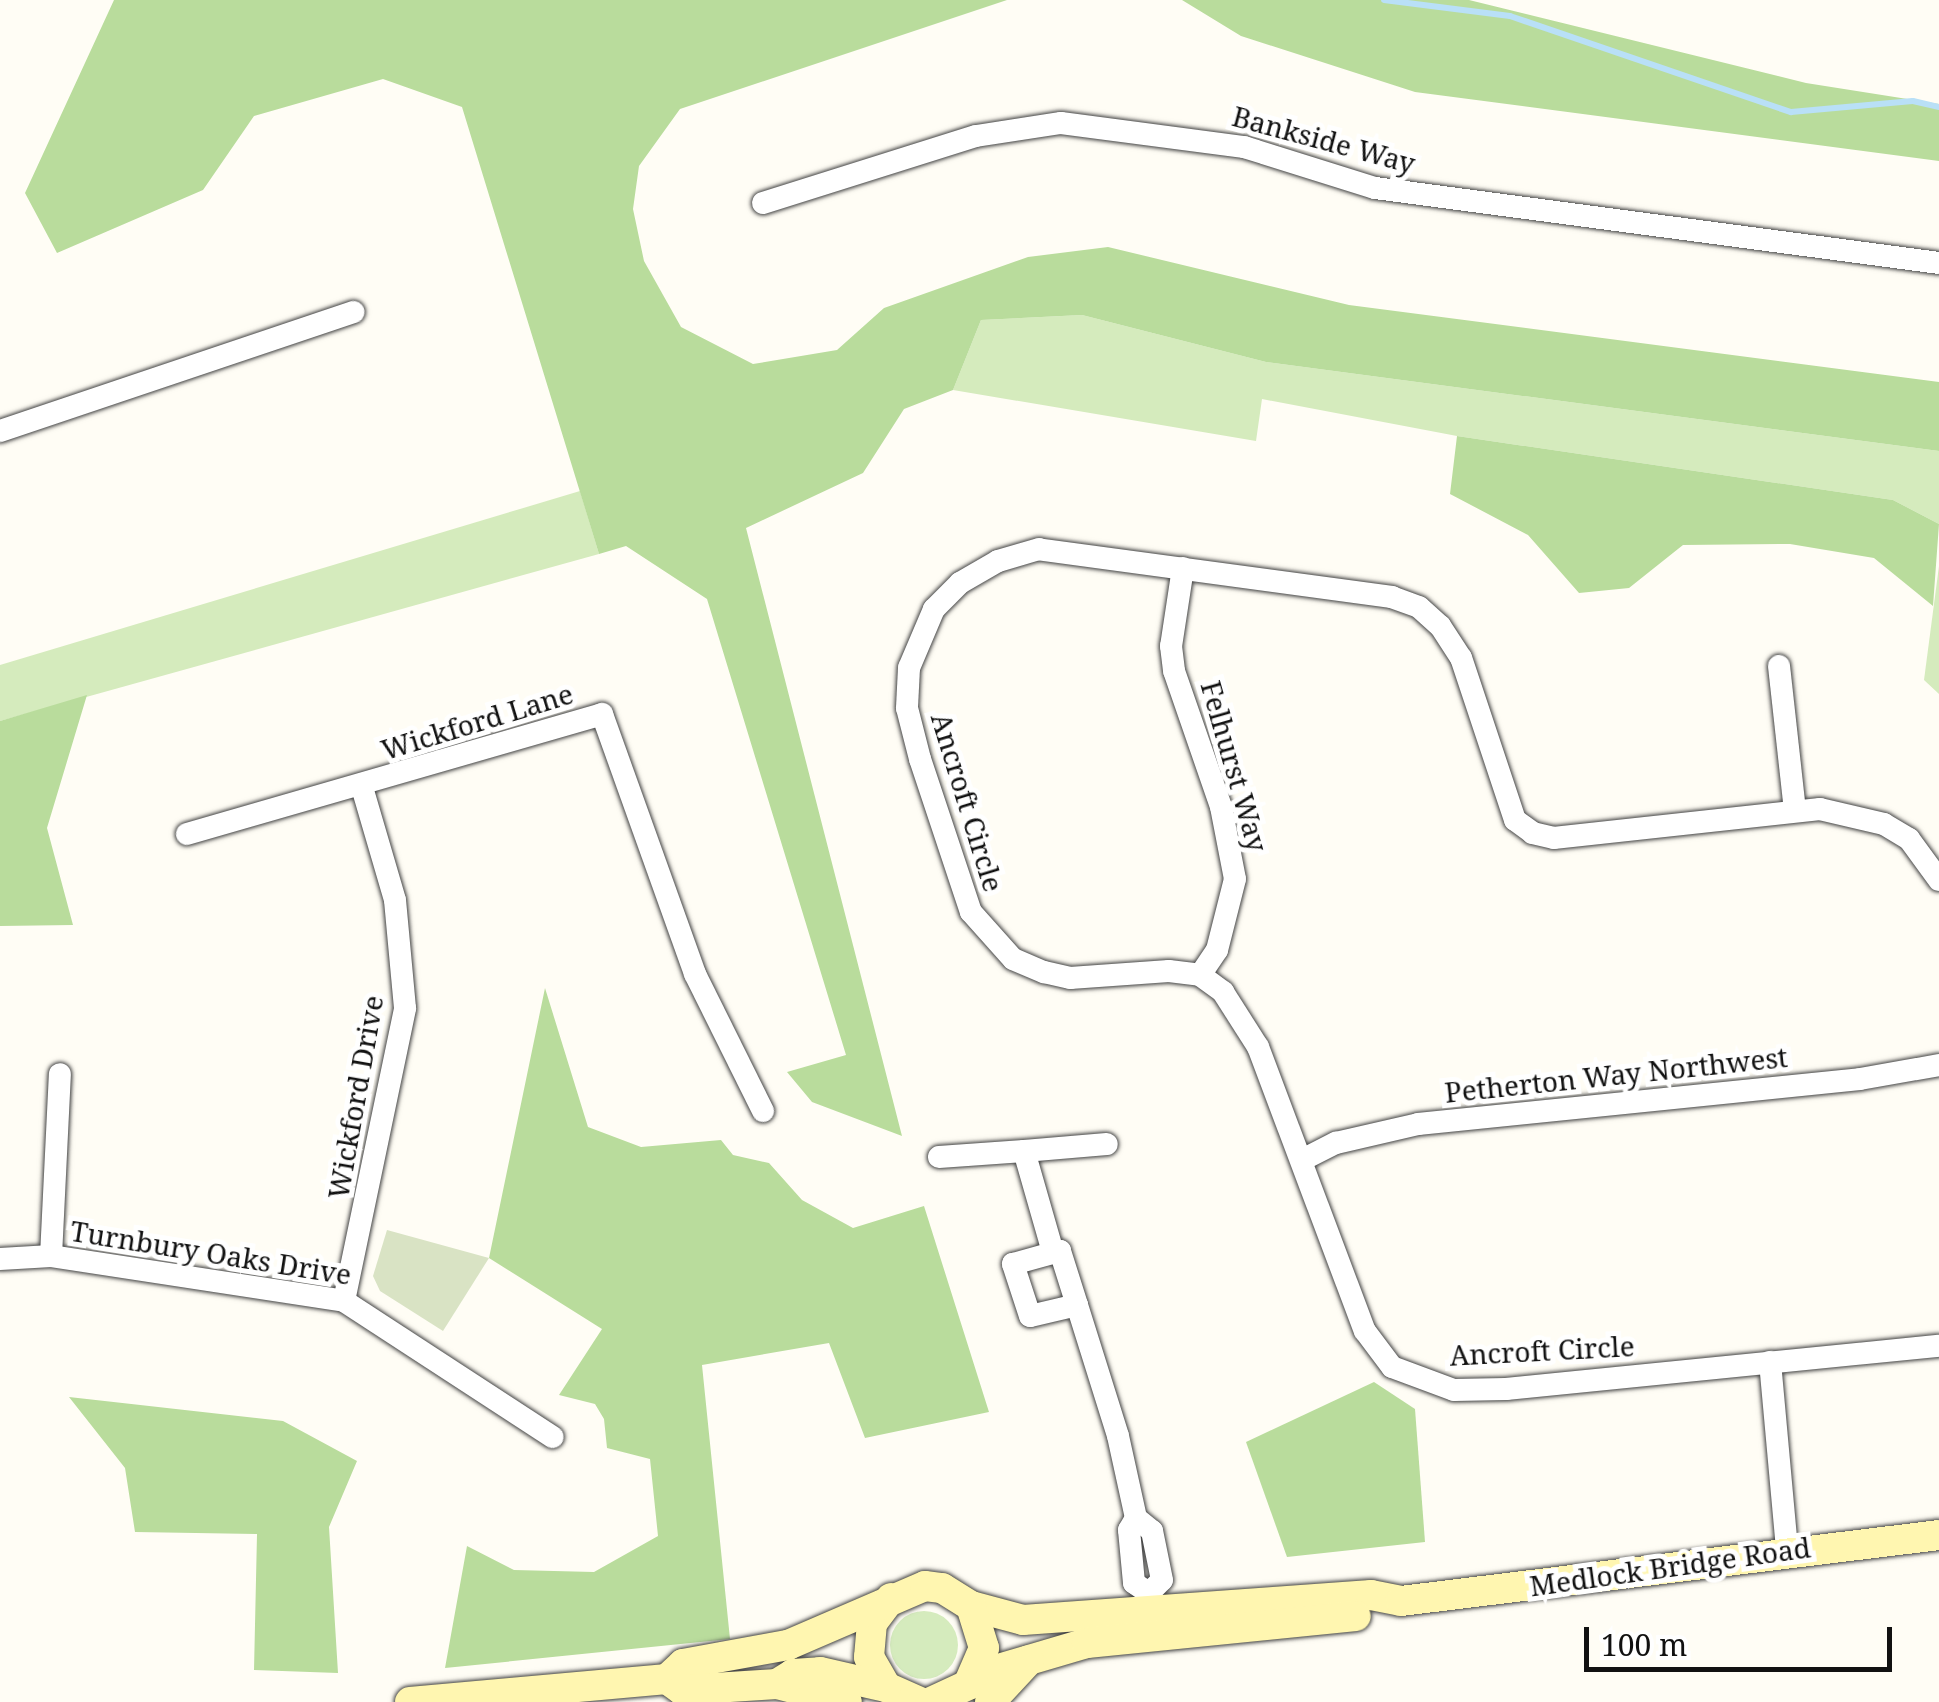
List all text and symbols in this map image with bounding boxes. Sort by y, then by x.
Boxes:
street label: Bankside Way [1229,98,1419,180]
street label: Wickford Lane [377,676,577,766]
street label: Felhurst Way [1195,677,1275,855]
street label: Ancroft Circle [925,709,1011,895]
street label: Wickford Drive [321,993,389,1201]
street label: Petherton Way Northwest [1443,1039,1789,1109]
street label: Turnbury Oaks Drive [68,1213,354,1291]
street label: Ancroft Circle [1449,1328,1635,1372]
street label: Medlock Bridge Road [1527,1530,1813,1602]
scale bar [1589,1607,1896,1669]
text: 100 m [1601,1624,1687,1665]

